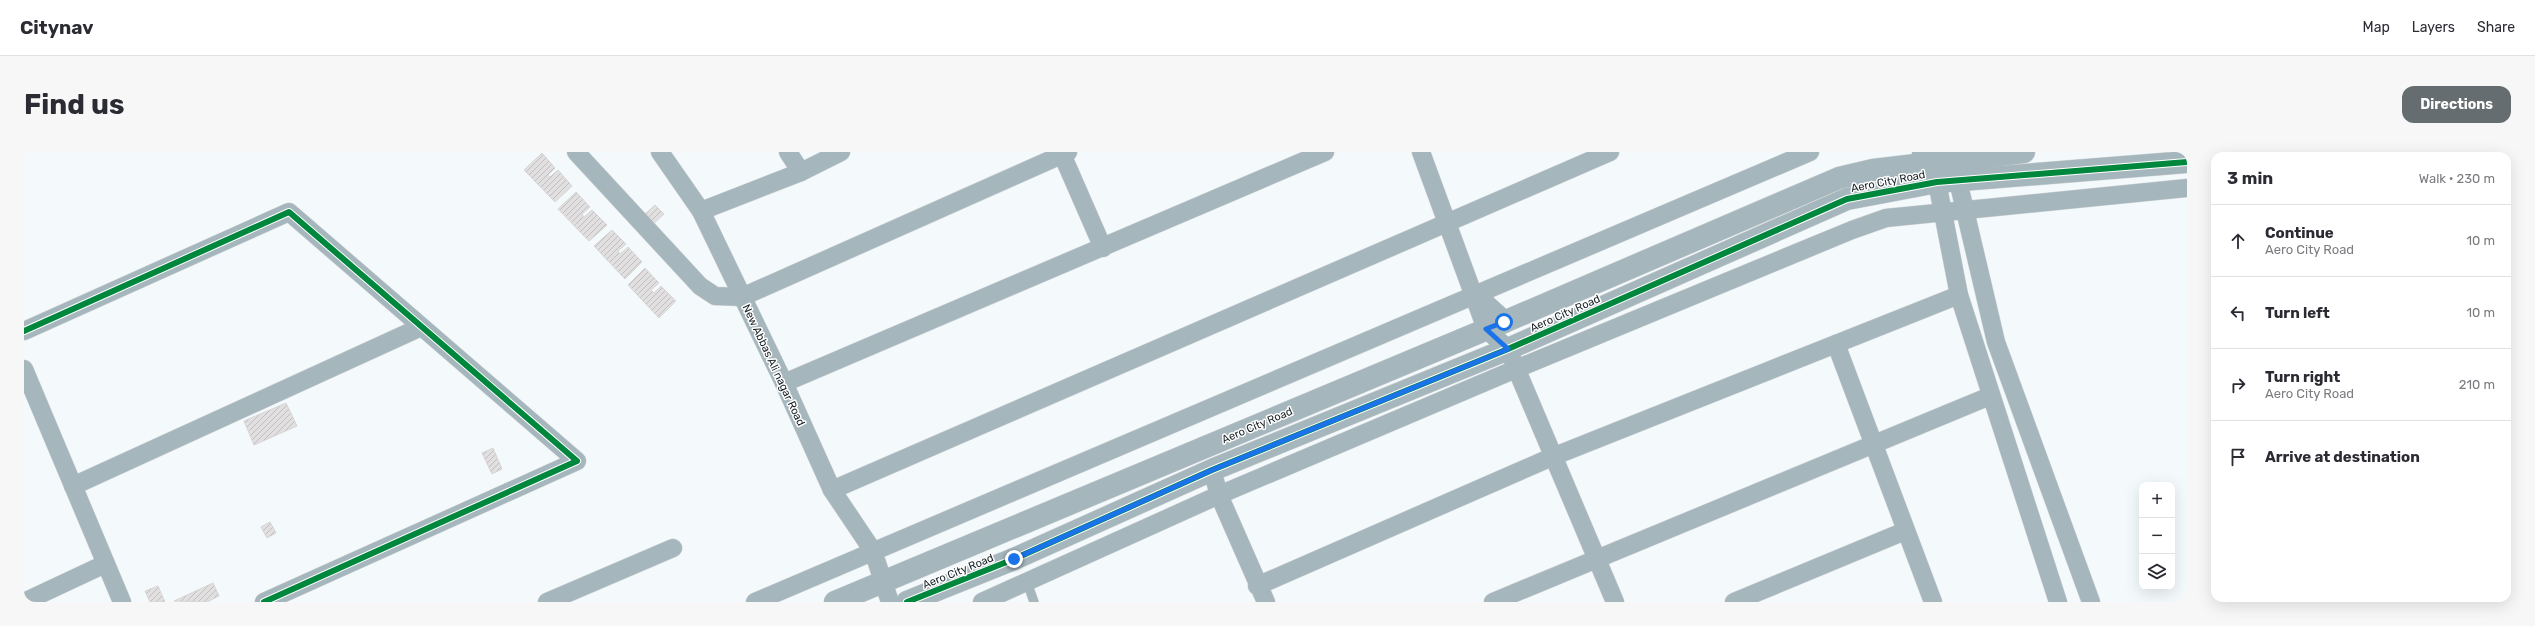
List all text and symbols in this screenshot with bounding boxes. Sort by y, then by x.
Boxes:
text: Citynav [20,16,93,39]
text: Map [2363,19,2390,36]
text: Layers [2412,19,2455,36]
text: Share [2477,19,2515,36]
button: Directions [2402,86,2511,123]
text: Find us [24,88,124,121]
street label: Aero City Road [1850,168,1926,195]
text: 3 min [2227,168,2273,188]
text: Walk · 230 m [2419,171,2495,186]
text: Continue [2265,224,2334,242]
icon: ahead [2227,230,2249,252]
text: 10 m [2466,233,2495,248]
text: Aero City Road [2265,242,2354,257]
street label: Aero City Road [1528,292,1602,335]
street label: New Abbas Ali nagar Road [740,302,807,428]
icon: left [2227,302,2249,324]
text: Turn left [2265,304,2330,322]
text: 10 m [2466,305,2495,320]
route start [1495,313,1513,331]
text: Turn right [2265,368,2340,386]
icon: right [2227,374,2249,396]
text: 210 m [2459,377,2495,392]
text: Aero City Road [2265,386,2354,401]
street label: Aero City Road [1220,405,1294,446]
icon: arrive [2227,446,2249,468]
text: Arrive at destination [2265,448,2420,466]
map controls [2139,482,2175,590]
button: + [2139,482,2175,518]
button: − [2139,518,2175,554]
route end [1005,550,1023,568]
street label: Aero City Road [921,551,996,592]
button: layers [2139,554,2175,590]

